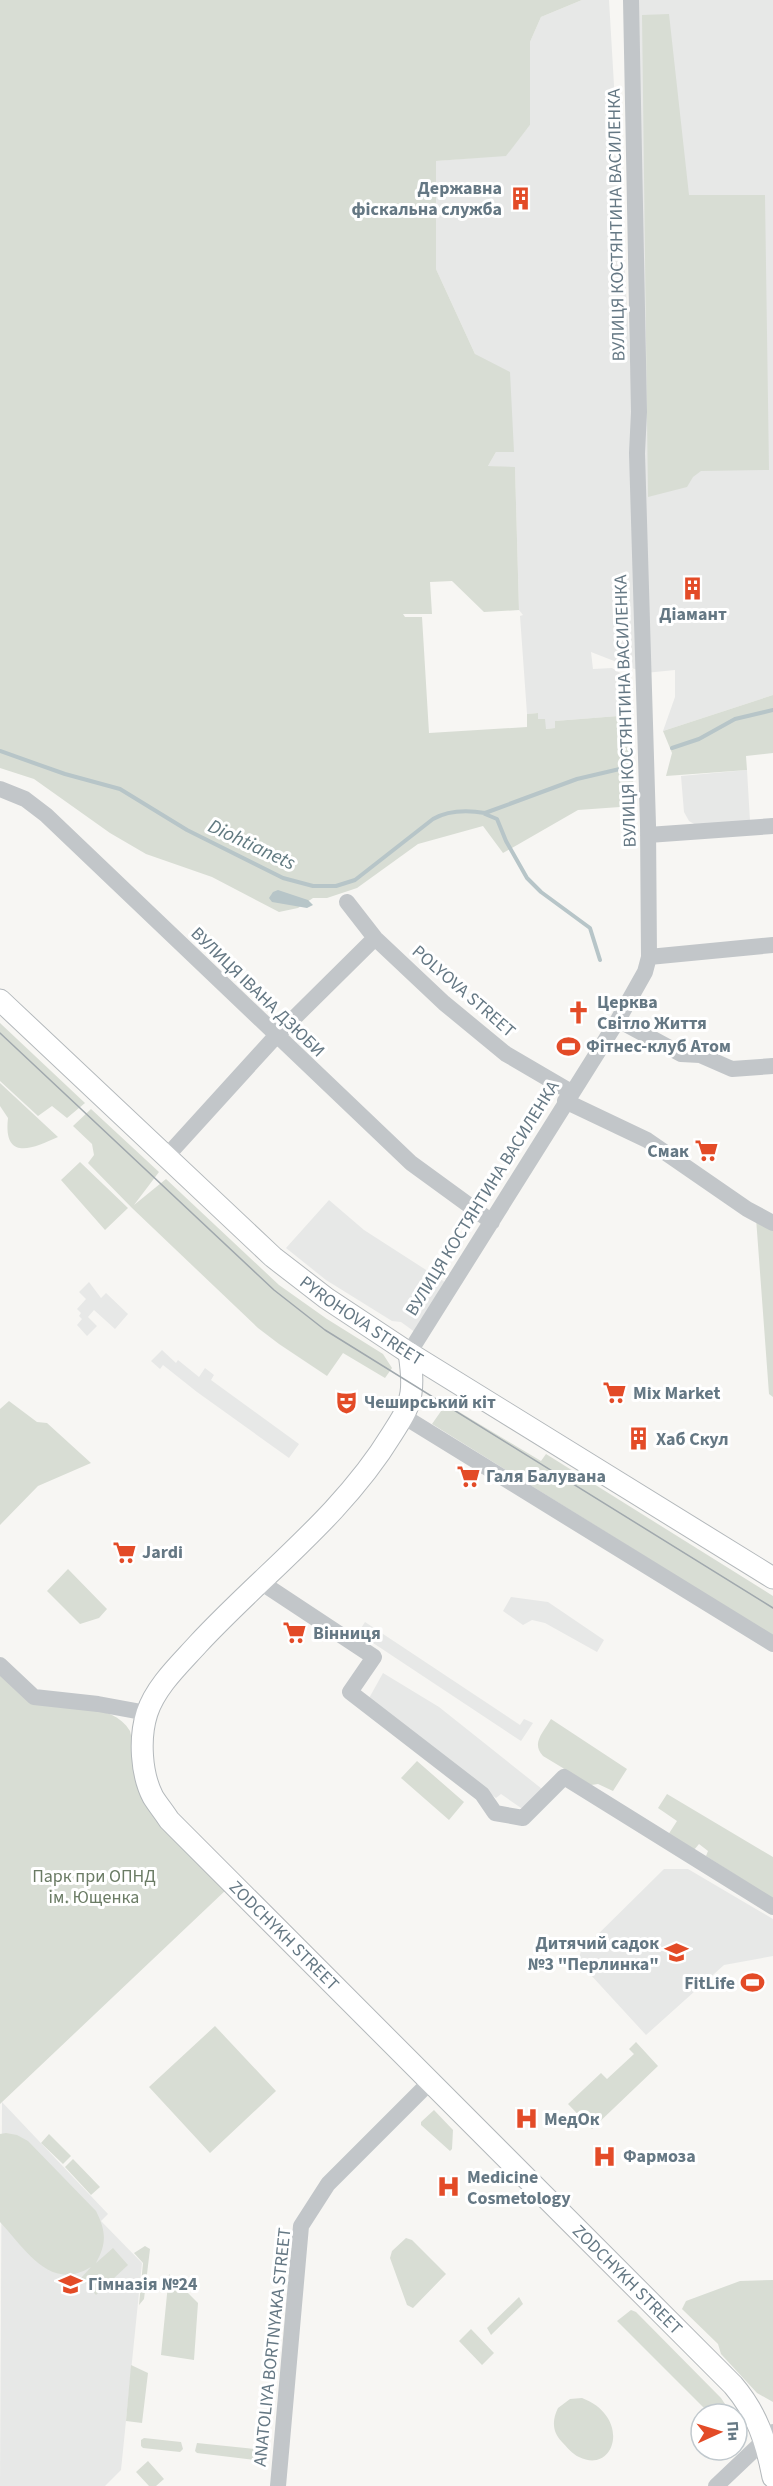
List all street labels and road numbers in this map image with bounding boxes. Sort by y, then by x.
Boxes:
street label: ВУЛИЦЯ КОСТЯНТИНА ВАСИЛЕНКА [602,88,631,362]
street label: ВУЛИЦЯ КОСТЯНТИНА ВАСИЛЕНКА [608,574,643,848]
street label: ВУЛИЦЯ ІВАНА ДЗЮБИ [185,922,330,1063]
street label: POLYOVA STREET [406,939,521,1044]
street label: ВУЛИЦЯ КОСТЯНТИНА ВАСИЛЕНКА [400,1076,565,1321]
street label: PYROHOVA STREET [294,1270,428,1372]
street label: ZODCHYKH STREET [223,1875,345,1997]
street label: ZODCHYKH STREET [567,2219,688,2341]
street label: ANATOLIYA BORTNYAKA STREET [248,2226,298,2468]

